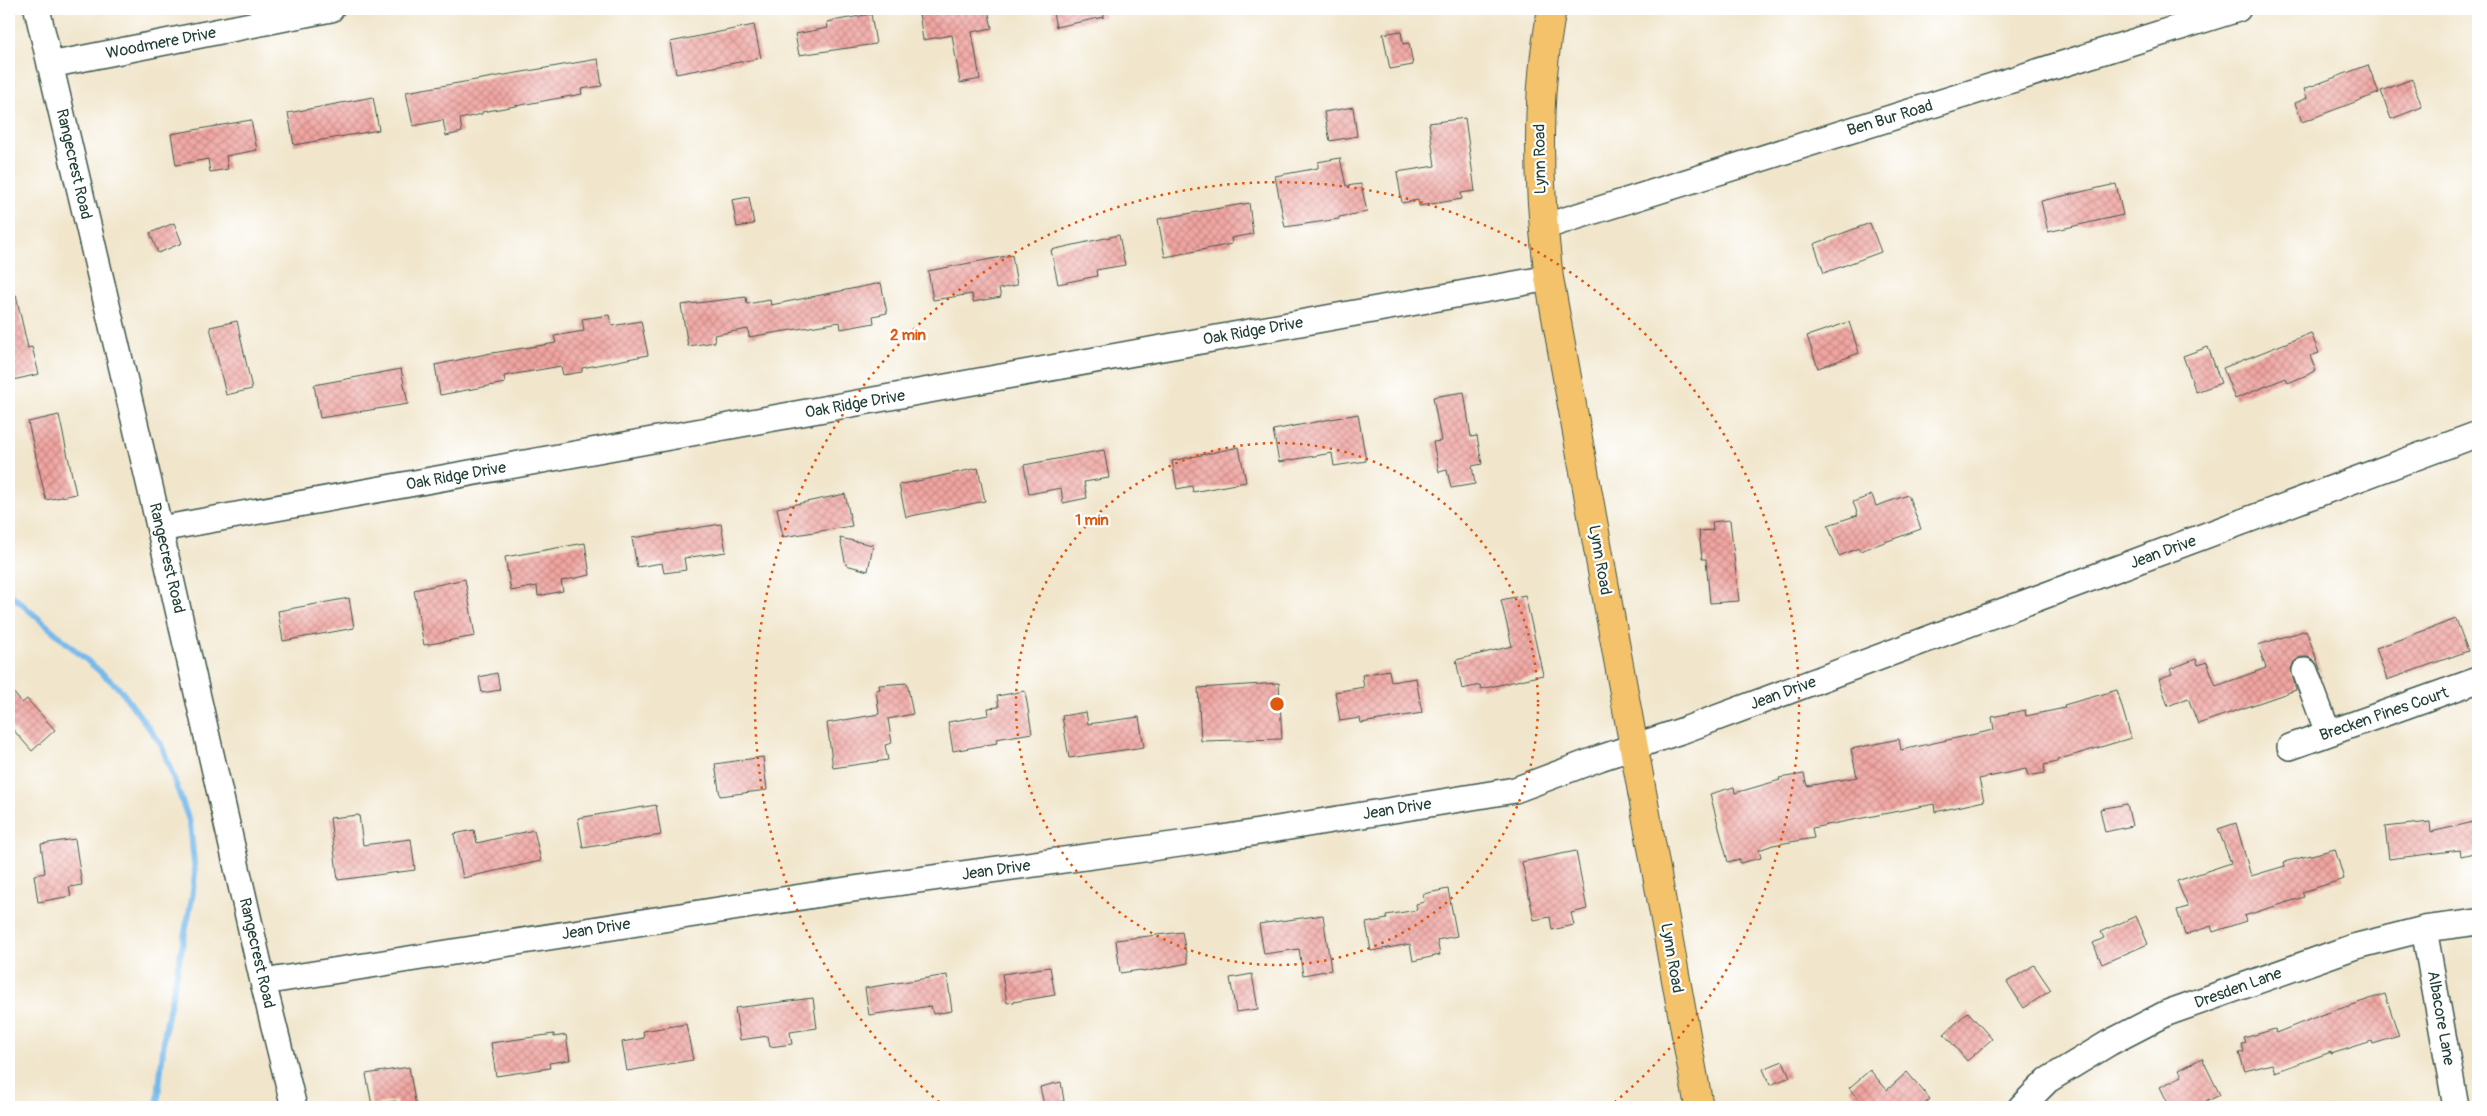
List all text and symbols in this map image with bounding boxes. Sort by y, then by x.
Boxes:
street label: Woodmere Drive [104,23,218,63]
street label: Ben Bur Road [1845,95,1935,141]
street label: Rangecrest Road [52,107,96,221]
street label: Lynn Road [1529,124,1551,194]
street label: Oak Ridge Drive [1201,312,1305,350]
text: 2 min [890,326,926,345]
street label: Oak Ridge Drive [803,385,907,423]
street label: Oak Ridge Drive [404,457,508,495]
street label: Rangecrest Road [145,501,189,615]
text: 1 min [1075,511,1109,530]
street label: Lynn Road [1584,524,1616,596]
street label: Jean Drive [2127,531,2199,573]
street label: Jean Drive [1747,672,1819,714]
street label: Brecken Pines Court [2317,682,2452,745]
centre of rings [1268,695,1286,713]
street label: Jean Drive [1361,794,1433,824]
street label: Jean Drive [960,855,1032,885]
street label: Rangecrest Road [235,896,279,1010]
street label: Jean Drive [560,914,632,944]
street label: Lynn Road [1656,922,1688,994]
street label: Dresden Lane [2192,963,2285,1013]
street label: Albacore Lane [2423,969,2459,1067]

